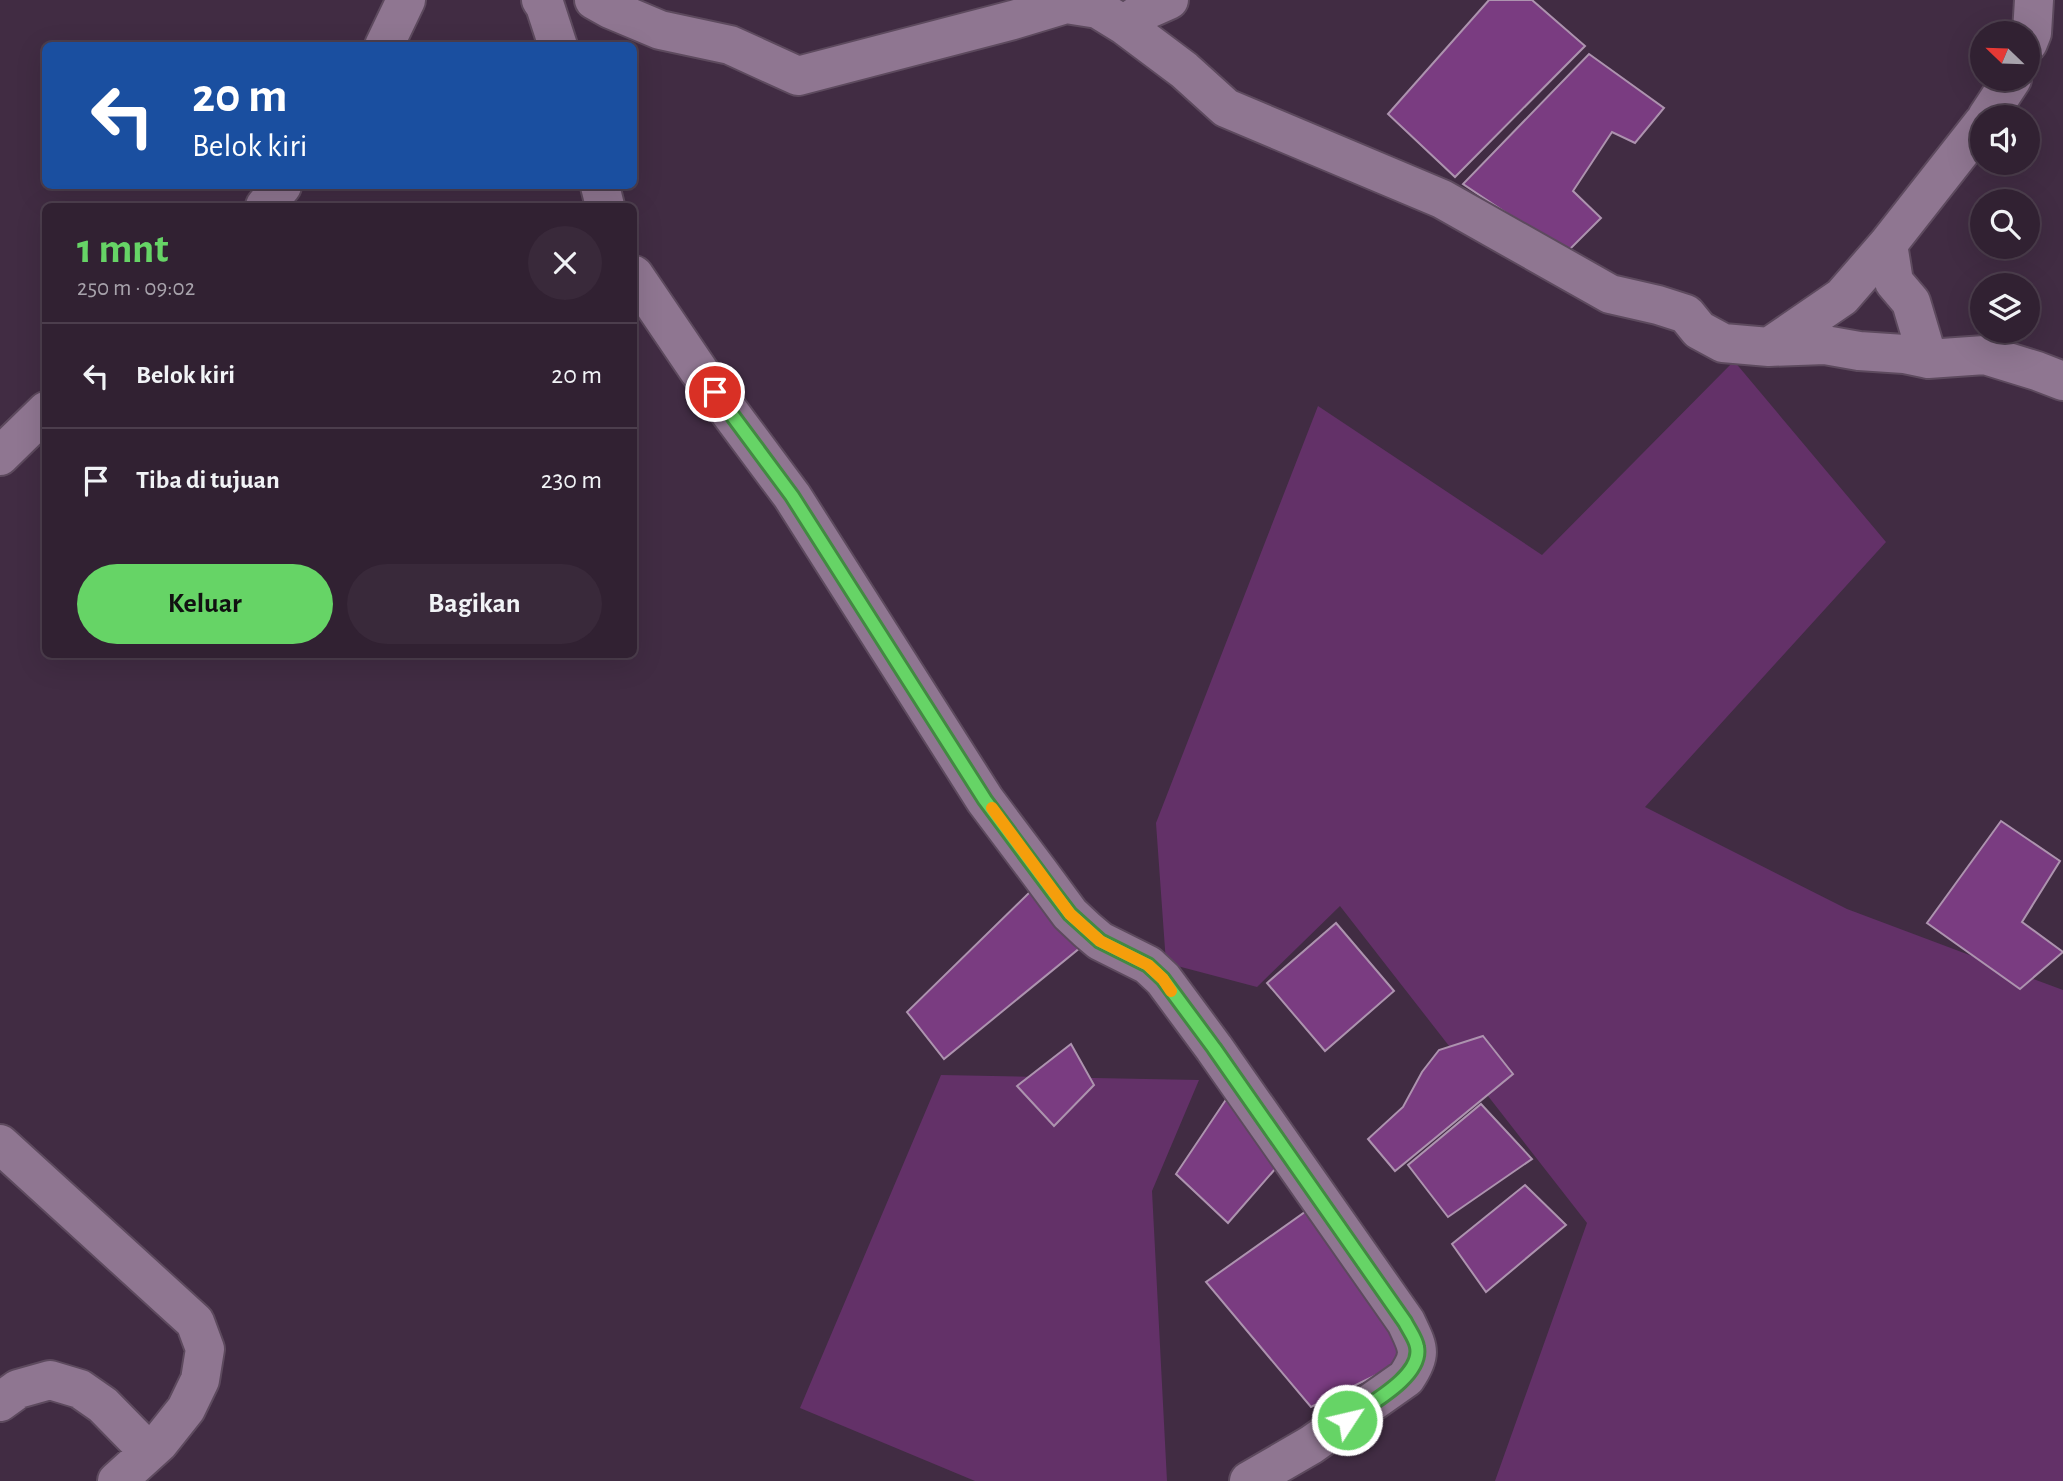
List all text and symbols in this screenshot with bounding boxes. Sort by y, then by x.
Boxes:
north arrow [1970,21,2040,91]
map controls [1970,21,2040,343]
icon: left [77,70,168,161]
text: 20 m [192,72,288,121]
button: sound [1970,105,2040,175]
text: Belok kiri [192,130,308,162]
button: search [1970,189,2040,259]
button: close [528,226,602,300]
text: 1 mnt [77,228,169,270]
button: layers [1970,273,2040,343]
text: 250 m · 09:02 [77,277,195,300]
icon: left [77,357,115,395]
text: Belok kiri [136,362,235,388]
text: 20 m [551,362,602,388]
pin [685,362,745,422]
icon: arrive [696,373,734,411]
icon: arrive [77,462,115,500]
text: Tiba di tujuan [136,467,280,493]
text: 230 m [541,467,602,493]
button: Keluar [77,564,333,644]
button: Bagikan [347,564,602,644]
position arrow [1310,1383,1384,1457]

